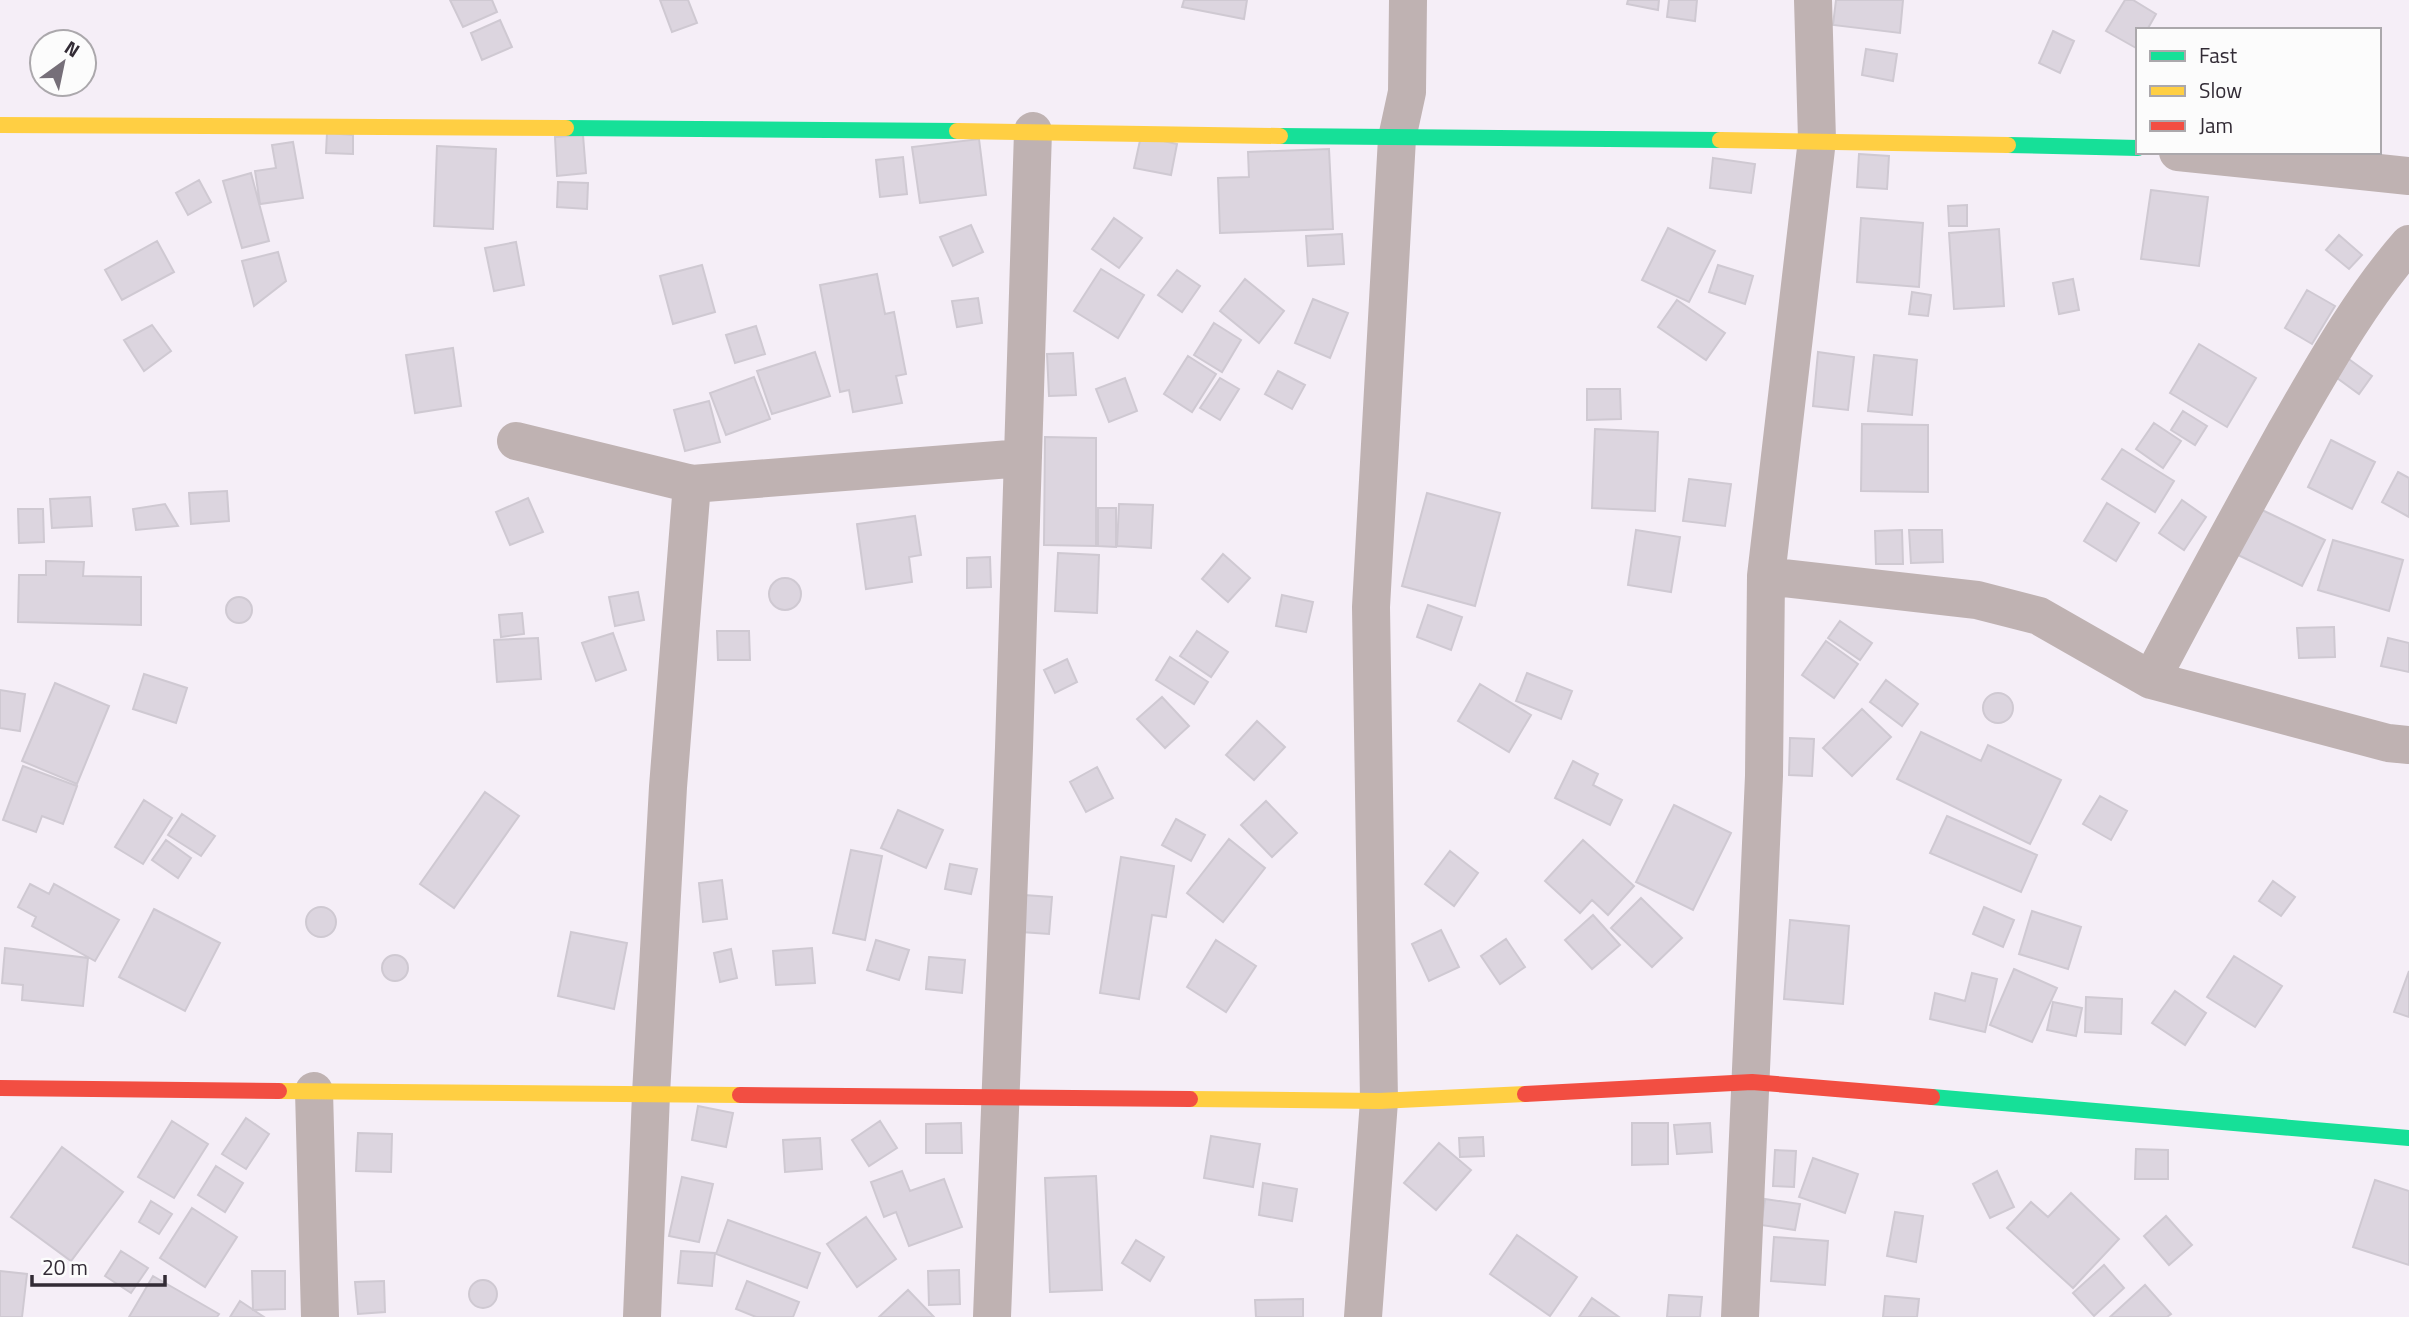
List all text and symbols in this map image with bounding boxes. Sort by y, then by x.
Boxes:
north arrow [28,28,98,98]
legend [2136,28,2381,154]
text: N [59,33,86,64]
text: Fast [2199,39,2238,71]
text: Slow [2199,74,2242,106]
text: Jam [2199,109,2233,141]
scale bar [32,1244,164,1288]
text: 20 m [42,1251,88,1283]

